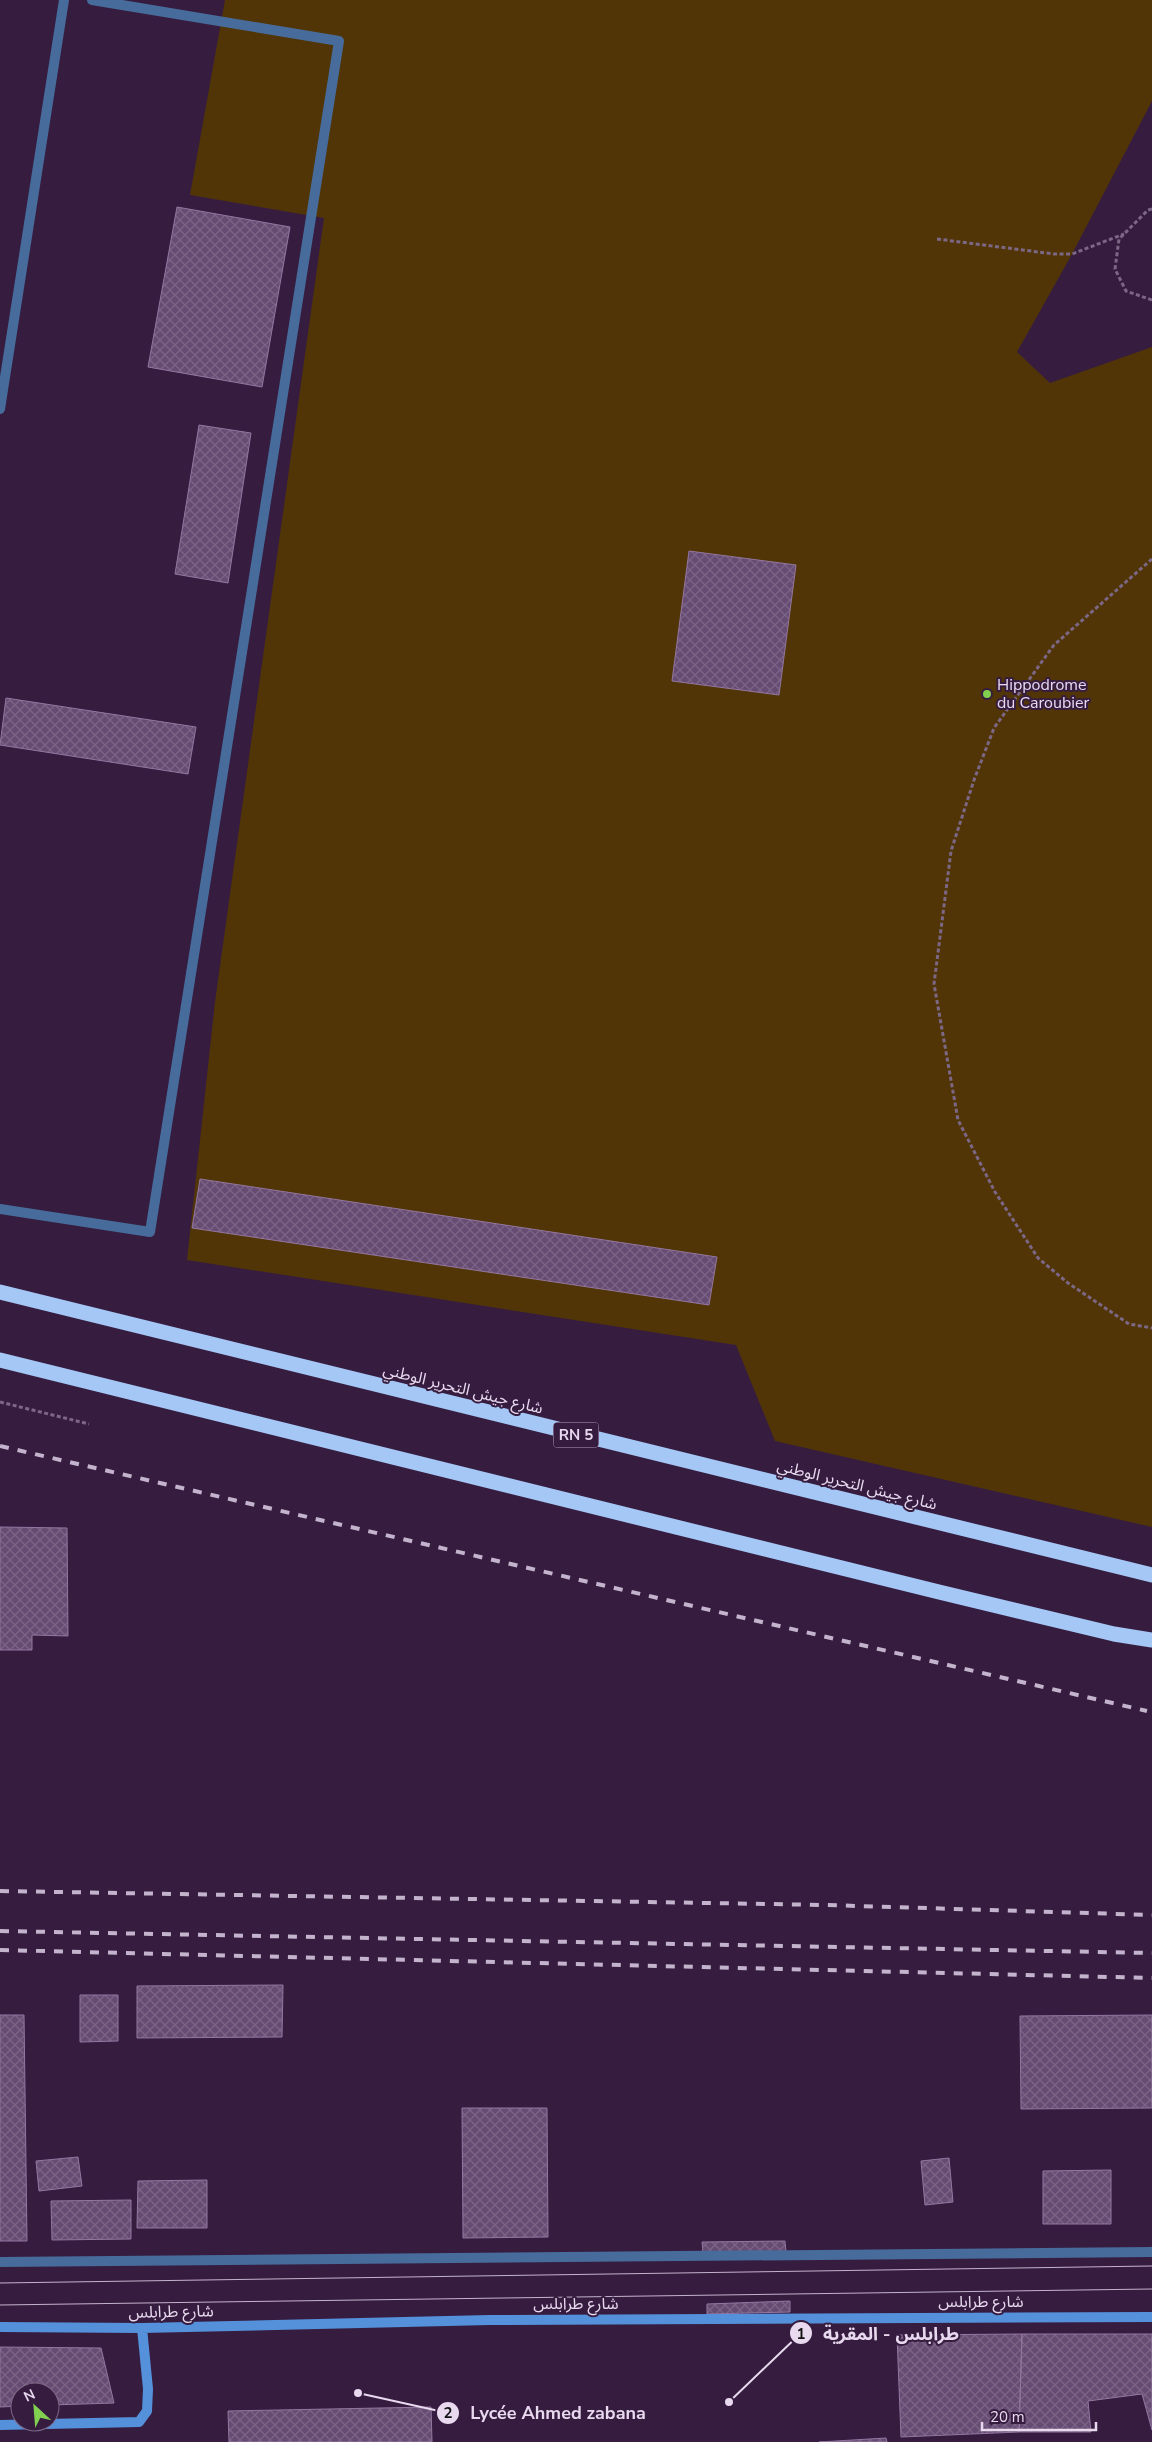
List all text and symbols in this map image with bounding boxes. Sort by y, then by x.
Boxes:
place label: Hippodrome du Caroubier [997,674,1089,714]
marker: Hippodrome du Caroubier [981,688,993,700]
street label: شارع جيش التحرير الوطني [381,1358,545,1420]
road number: RN 5 [554,1422,598,1448]
street label: شارع جيش التحرير الوطني [775,1454,939,1516]
street label: شارع طرابلس [938,2291,1024,2314]
street label: شارع طرابلس [533,2293,619,2316]
street label: شارع طرابلس [128,2300,214,2325]
callout: طرابلس - المقرية [788,2317,969,2350]
text: طرابلس - المقرية [823,2322,959,2346]
text: 1 [796,2324,806,2344]
north arrow [10,2382,60,2432]
text: N [21,2385,38,2407]
callout: Lycée Ahmed zabana [435,2397,656,2430]
scale bar [982,2400,1096,2432]
text: Lycée Ahmed zabana [470,2401,646,2425]
text: 2 [443,2403,453,2423]
text: 20 m [990,2407,1025,2427]

